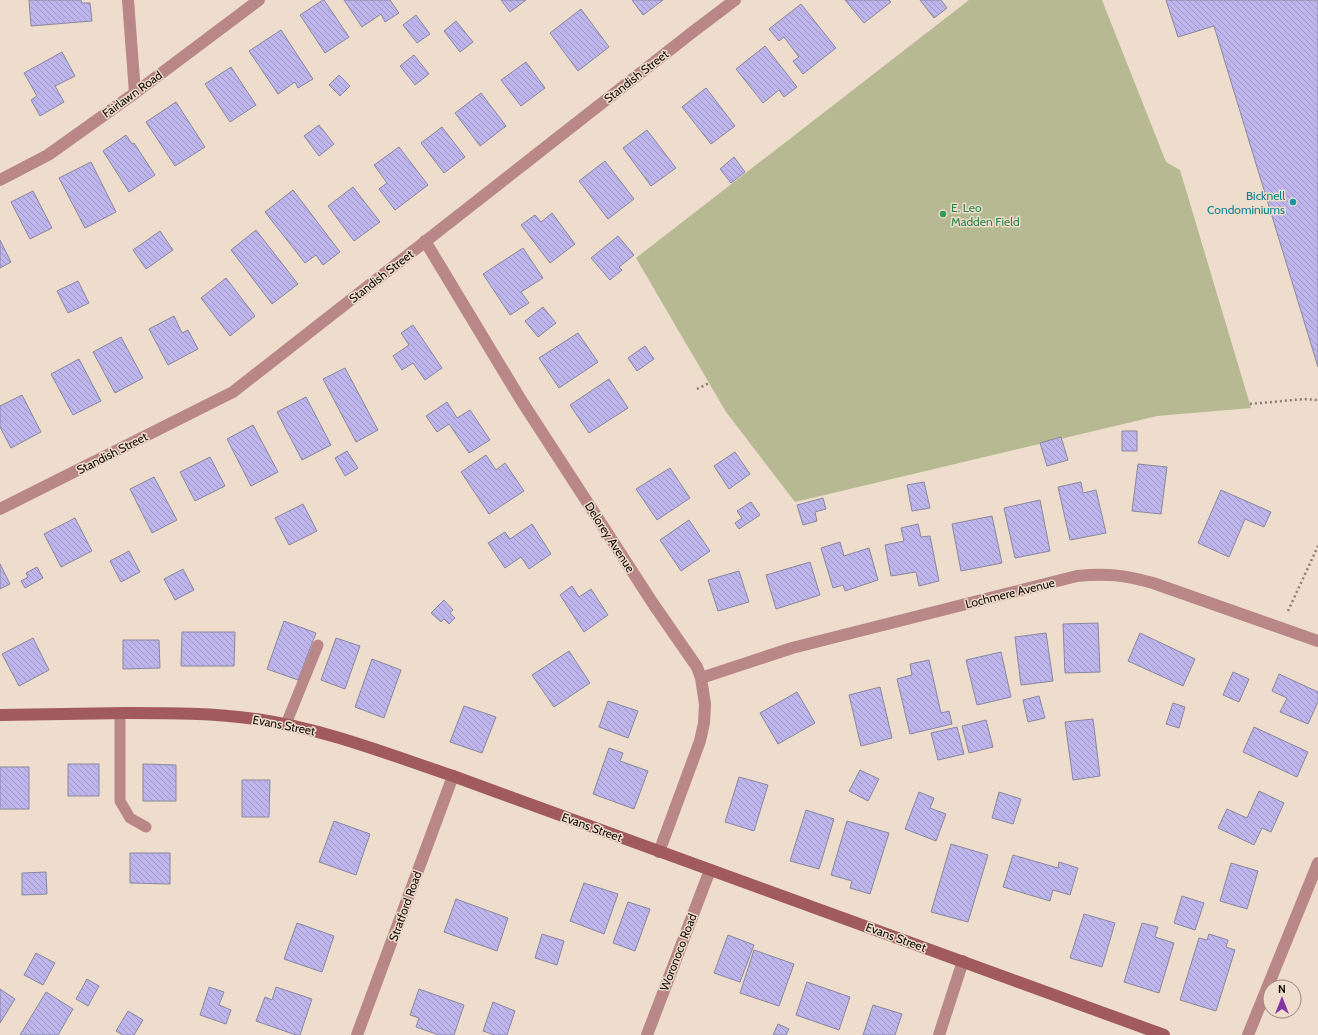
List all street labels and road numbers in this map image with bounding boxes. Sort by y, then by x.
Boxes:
street label: Standish Street [601,46,671,106]
street label: Fairlawn Road [99,67,165,121]
street label: Standish Street [346,246,416,306]
street label: Standish Street [74,429,150,477]
street label: Delorey Avenue [582,499,638,575]
street label: Lochmere Avenue [964,575,1056,611]
street label: Evans Street [252,712,316,738]
street label: Evans Street [560,809,624,845]
street label: Stratford Road [385,869,425,943]
street label: Woronoco Road [656,911,700,993]
street label: Evans Street [864,919,928,955]

